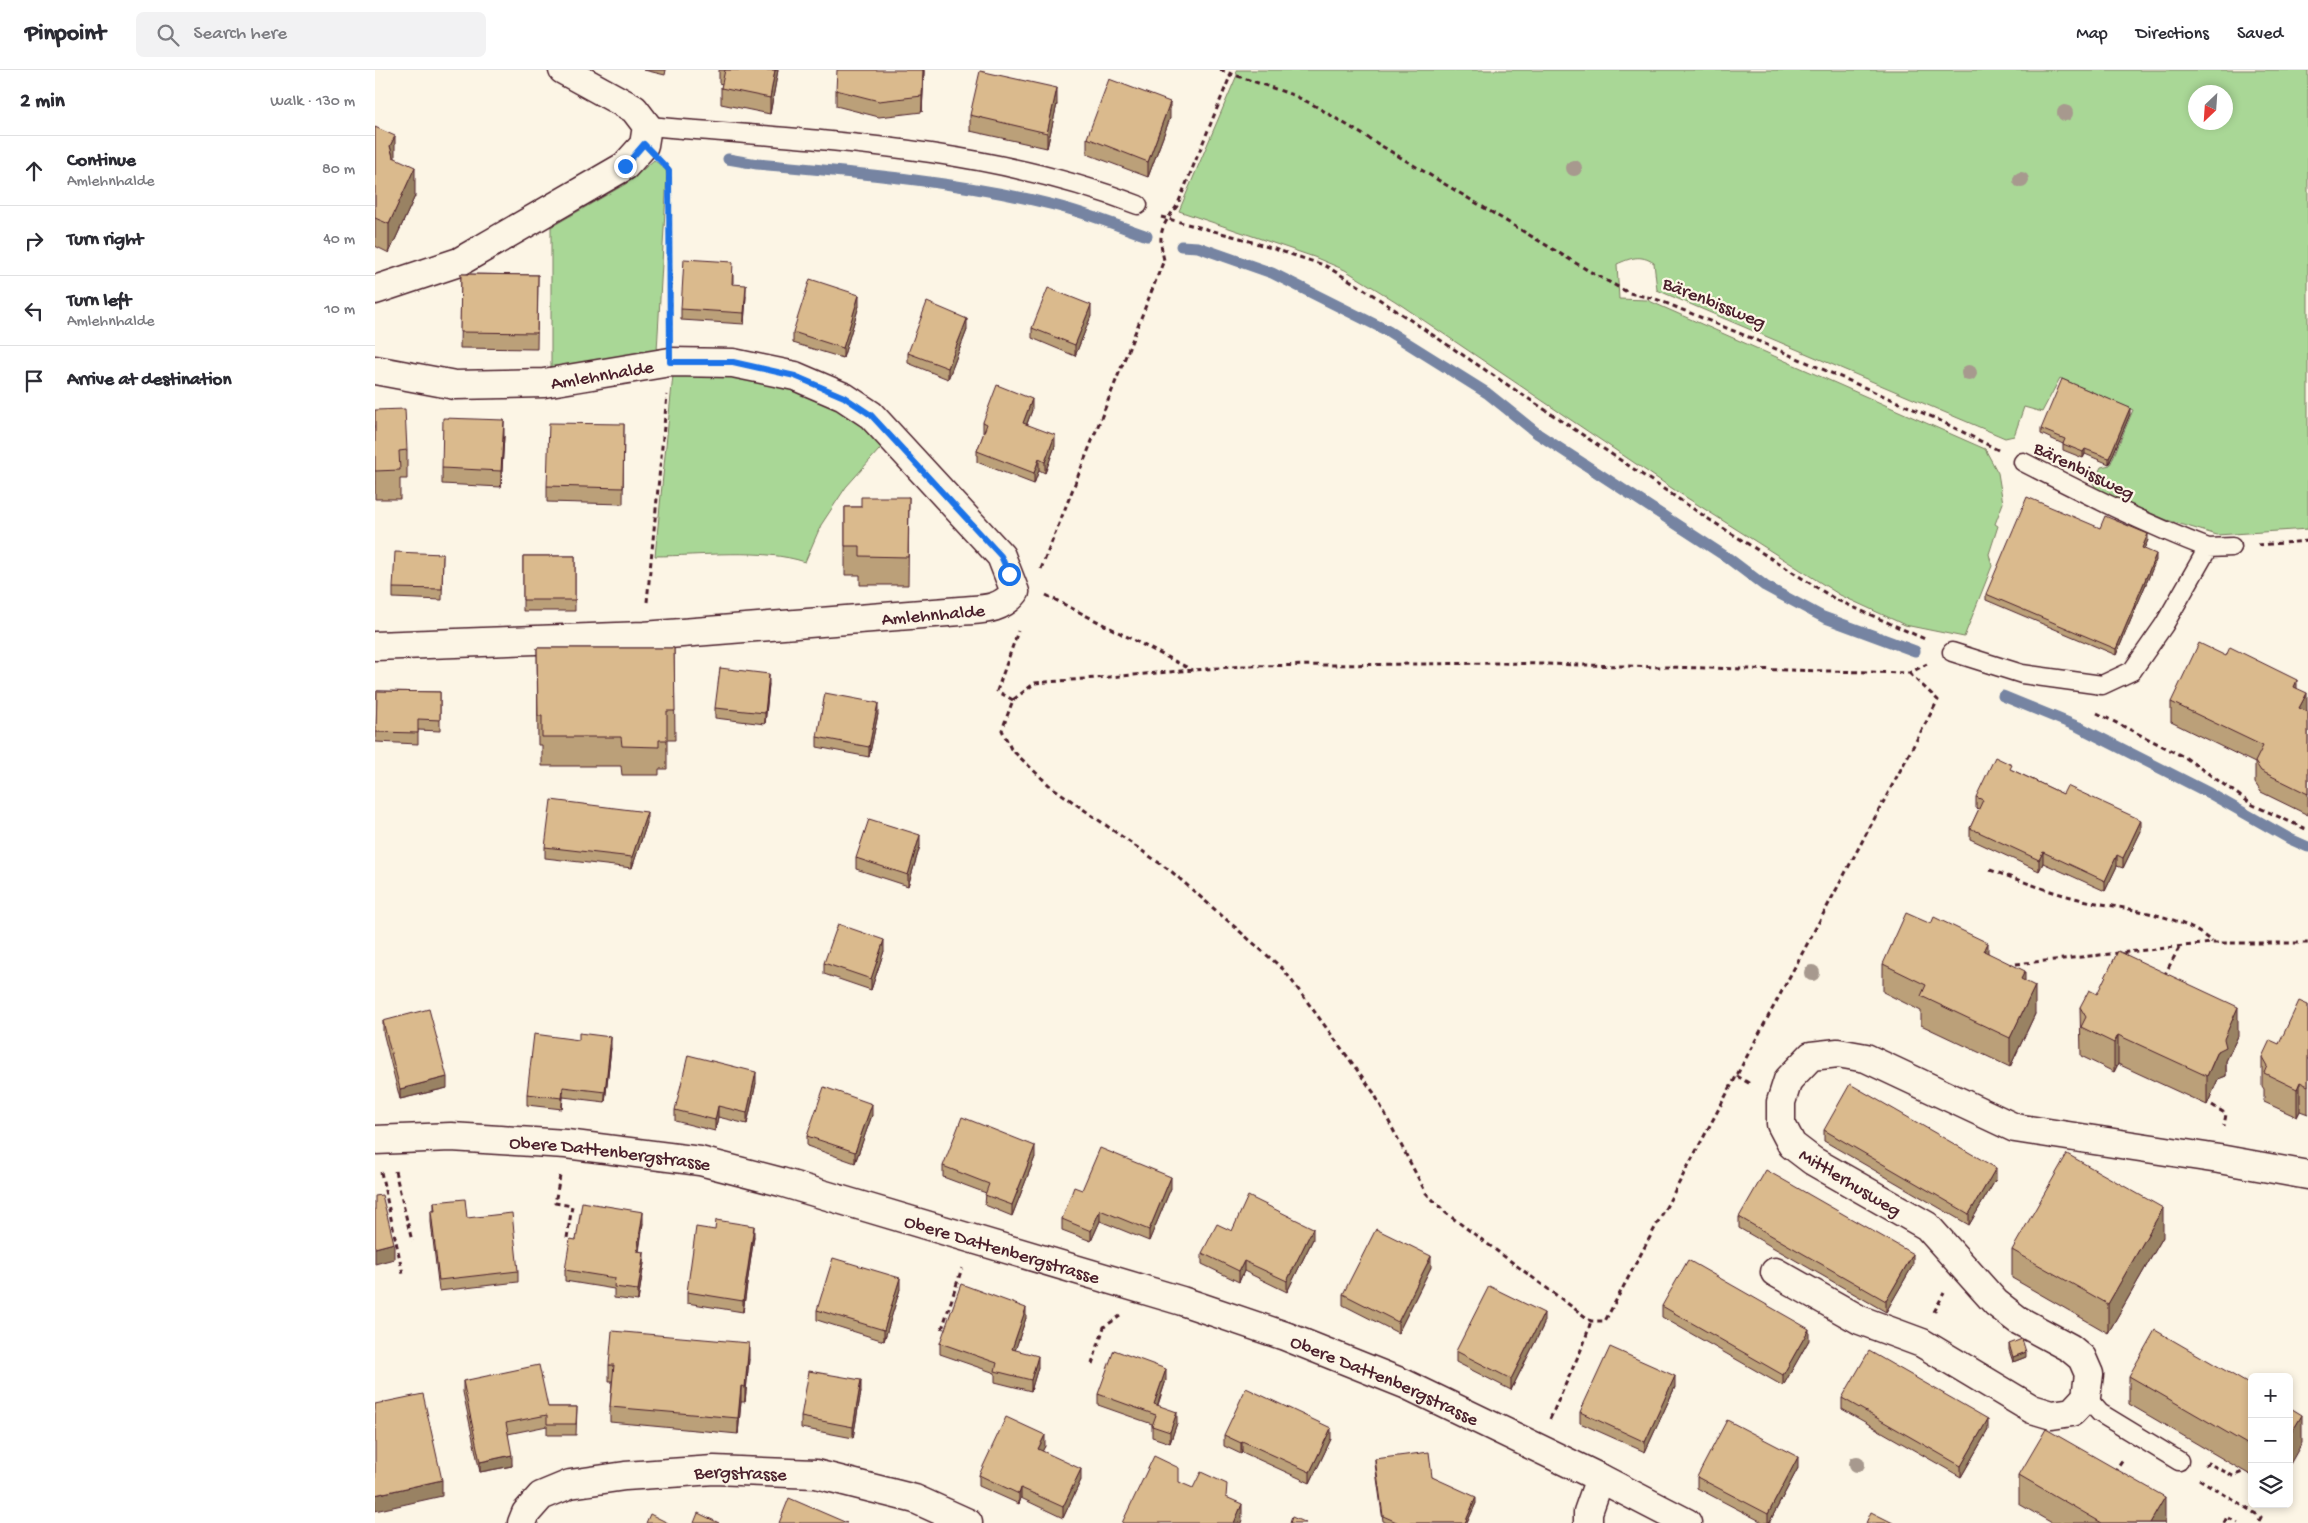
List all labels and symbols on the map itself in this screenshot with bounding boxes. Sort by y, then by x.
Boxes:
north arrow [2188,85,2233,130]
route end [614,155,637,178]
street label: Bärenbissweg [1658,273,1769,335]
street label: Amlehnhalde [549,357,656,397]
street label: Bärenbissweg [2028,437,2138,507]
route start [998,563,1021,586]
street label: Amlehnhalde [881,600,986,632]
street label: Obere Dattenbergstrasse [508,1133,713,1178]
street label: Mittlerhusweg [1794,1145,1905,1224]
street label: Obere Dattenbergstrasse [901,1211,1102,1291]
street label: Obere Dattenbergstrasse [1286,1331,1482,1433]
street label: Bergstrasse [692,1462,787,1488]

